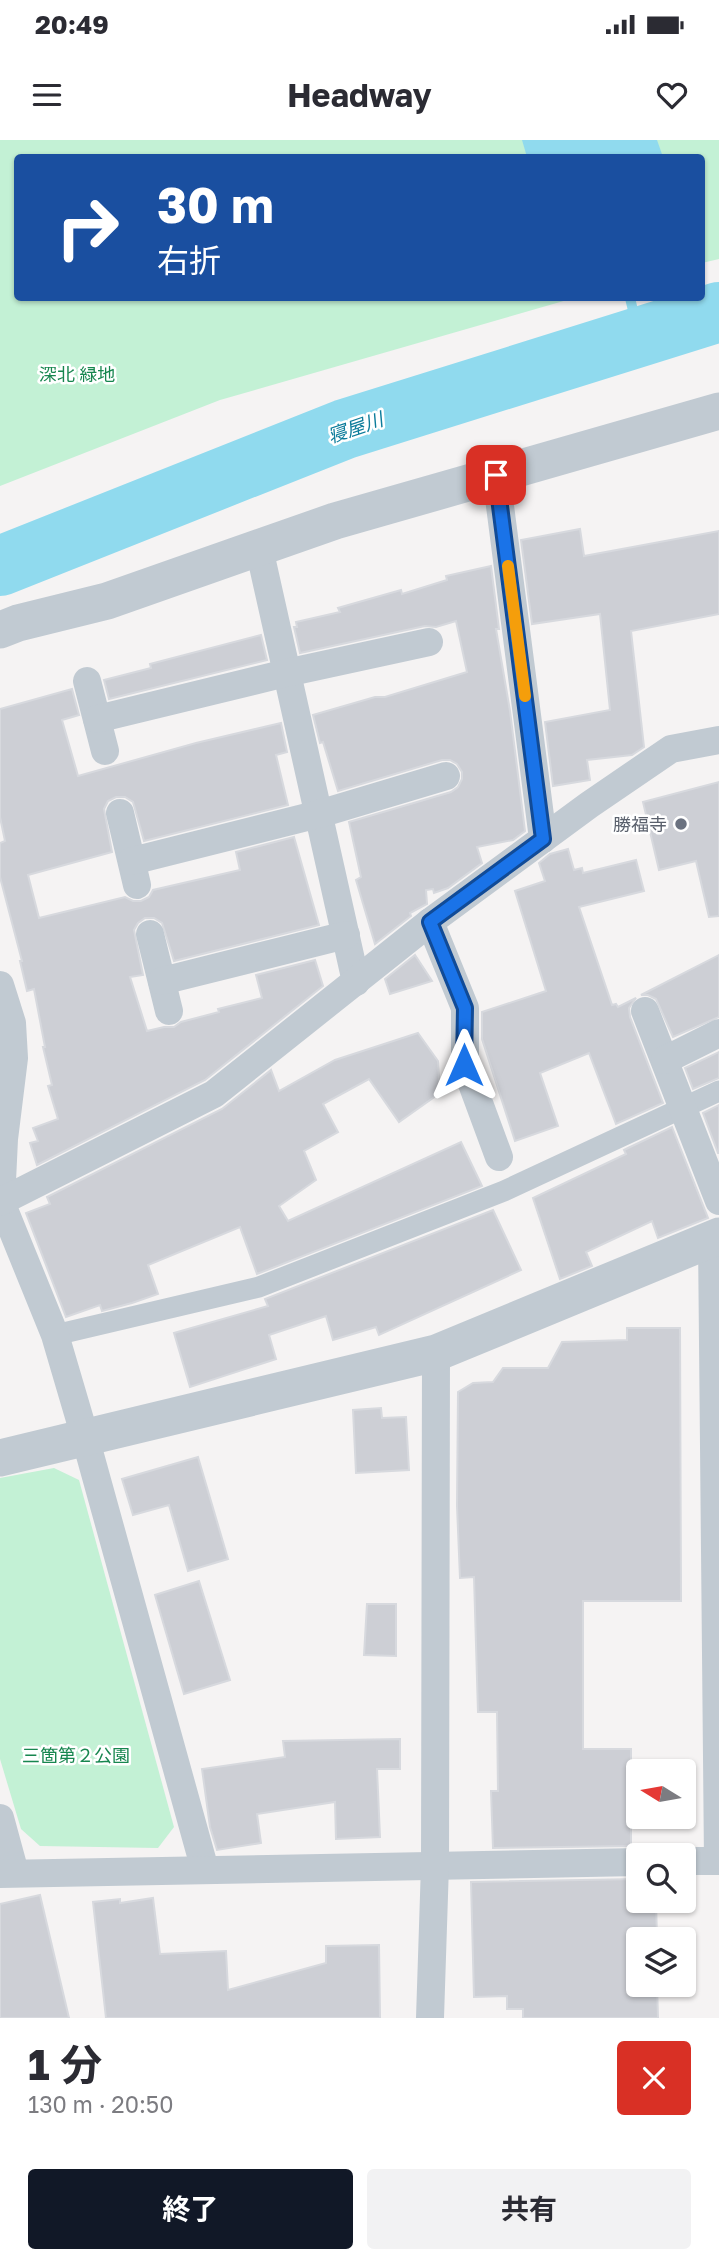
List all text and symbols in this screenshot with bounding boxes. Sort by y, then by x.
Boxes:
text: 20:49 [35,9,109,40]
icon: menu [28,76,66,114]
text: Headway [287,76,432,114]
icon: heart [653,76,691,114]
text: 30 m [157,175,274,234]
icon: right [42,182,133,273]
text: 右折 [157,241,221,279]
park label: 深北 緑地 [39,363,115,385]
water label: 寝屋川 [324,406,388,447]
pin [466,445,526,505]
icon: arrive [477,456,515,494]
place label: 勝福寺 [613,813,667,835]
marker: 勝福寺 [673,816,689,832]
position arrow [427,1028,501,1102]
park label: 三箇第２公園 [22,1744,130,1766]
north arrow [626,1759,696,1829]
map controls [626,1759,696,1997]
button: search [626,1843,696,1913]
button: layers [626,1927,696,1997]
text: 1 分 [28,2039,102,2089]
button: close [617,2041,691,2115]
text: 130 m · 20:50 [28,2090,173,2118]
button: 終了 [28,2169,353,2249]
button: 共有 [367,2169,691,2249]

